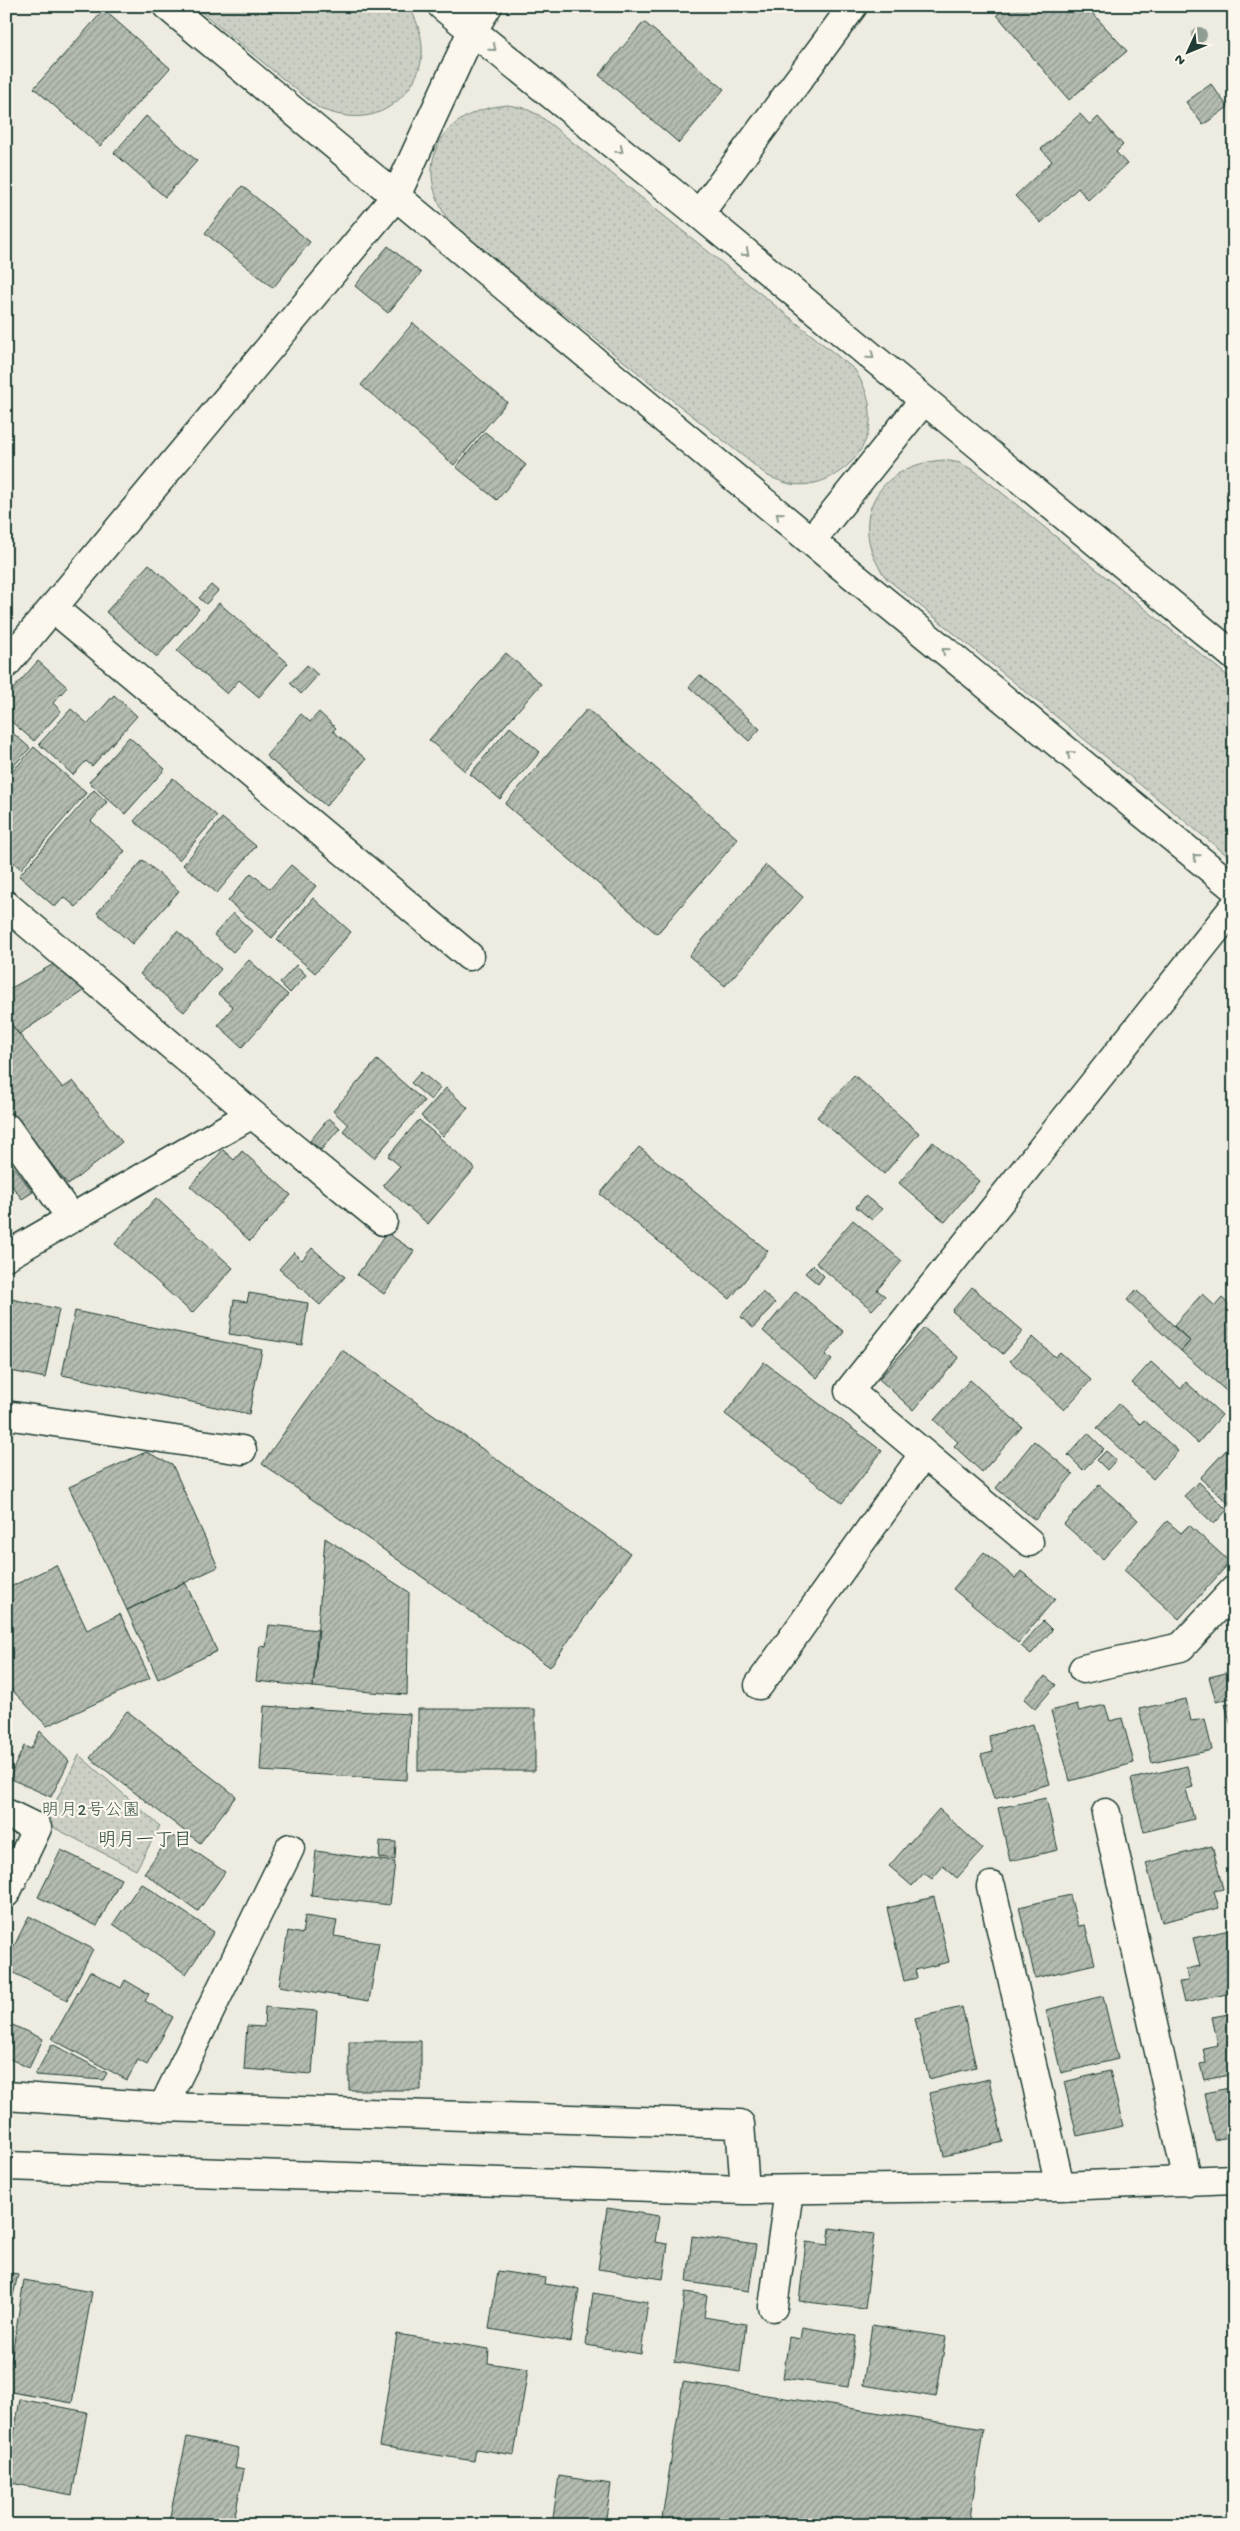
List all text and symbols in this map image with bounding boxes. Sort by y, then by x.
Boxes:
north arrow [1162,28,1212,78]
one-way arrow [487,43,496,51]
text: N [1171,50,1190,68]
one-way arrow [614,145,623,153]
one-way arrow [740,247,749,255]
one-way arrow [865,351,874,359]
one-way arrow [775,511,784,520]
one-way arrow [942,649,951,657]
one-way arrow [1067,751,1076,760]
one-way arrow [1193,855,1202,863]
park label: 明月2号公園 [42,1801,140,1822]
district label: 明月一丁目 [97,1830,193,1853]

